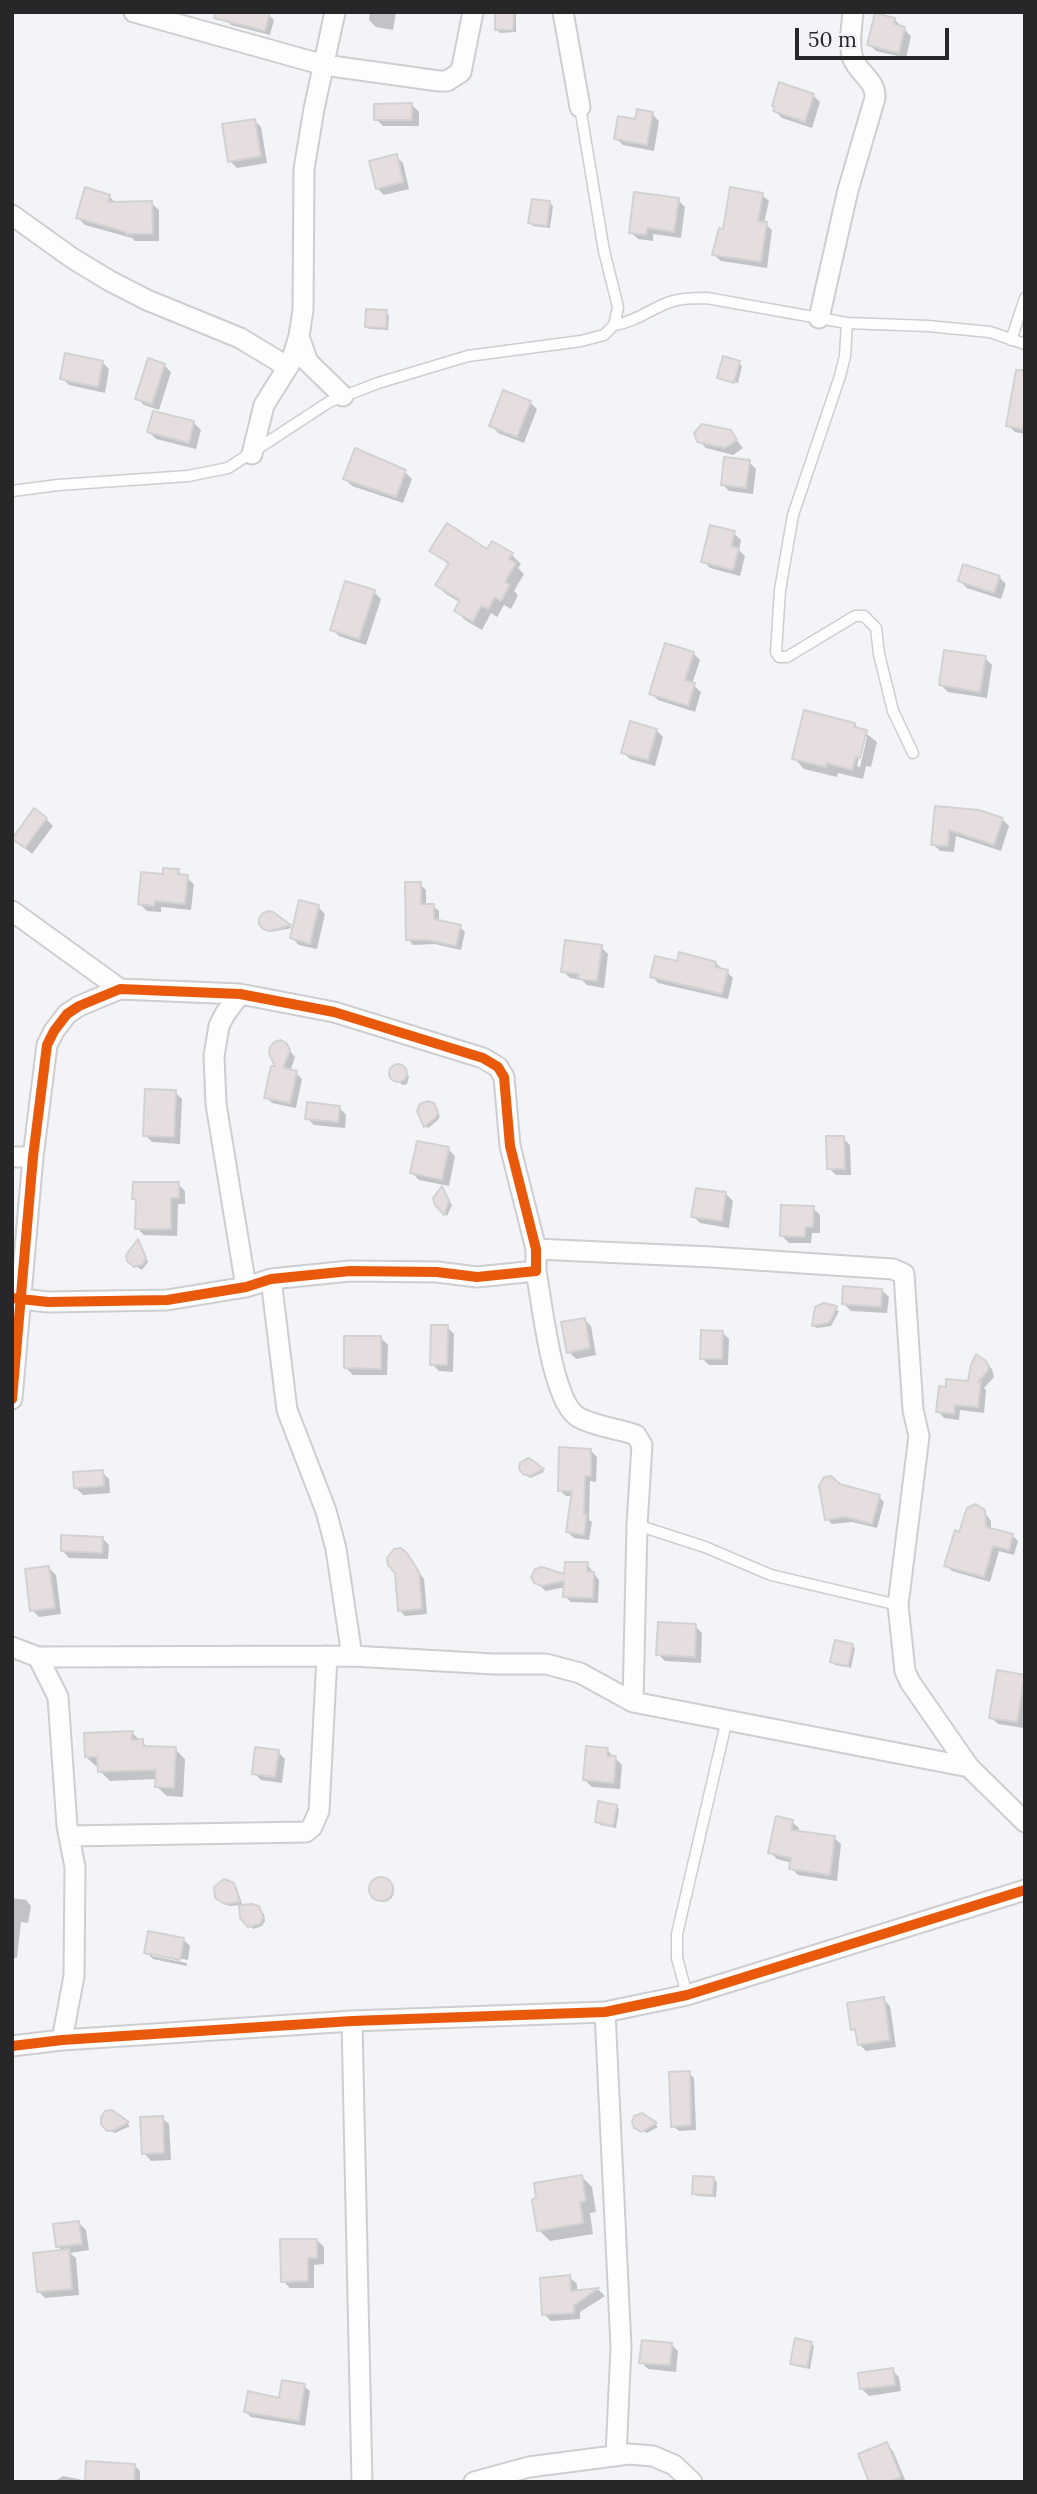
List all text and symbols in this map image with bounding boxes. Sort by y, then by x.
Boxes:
scale bar [799,14,953,58]
text: 50 m [808,26,857,53]

